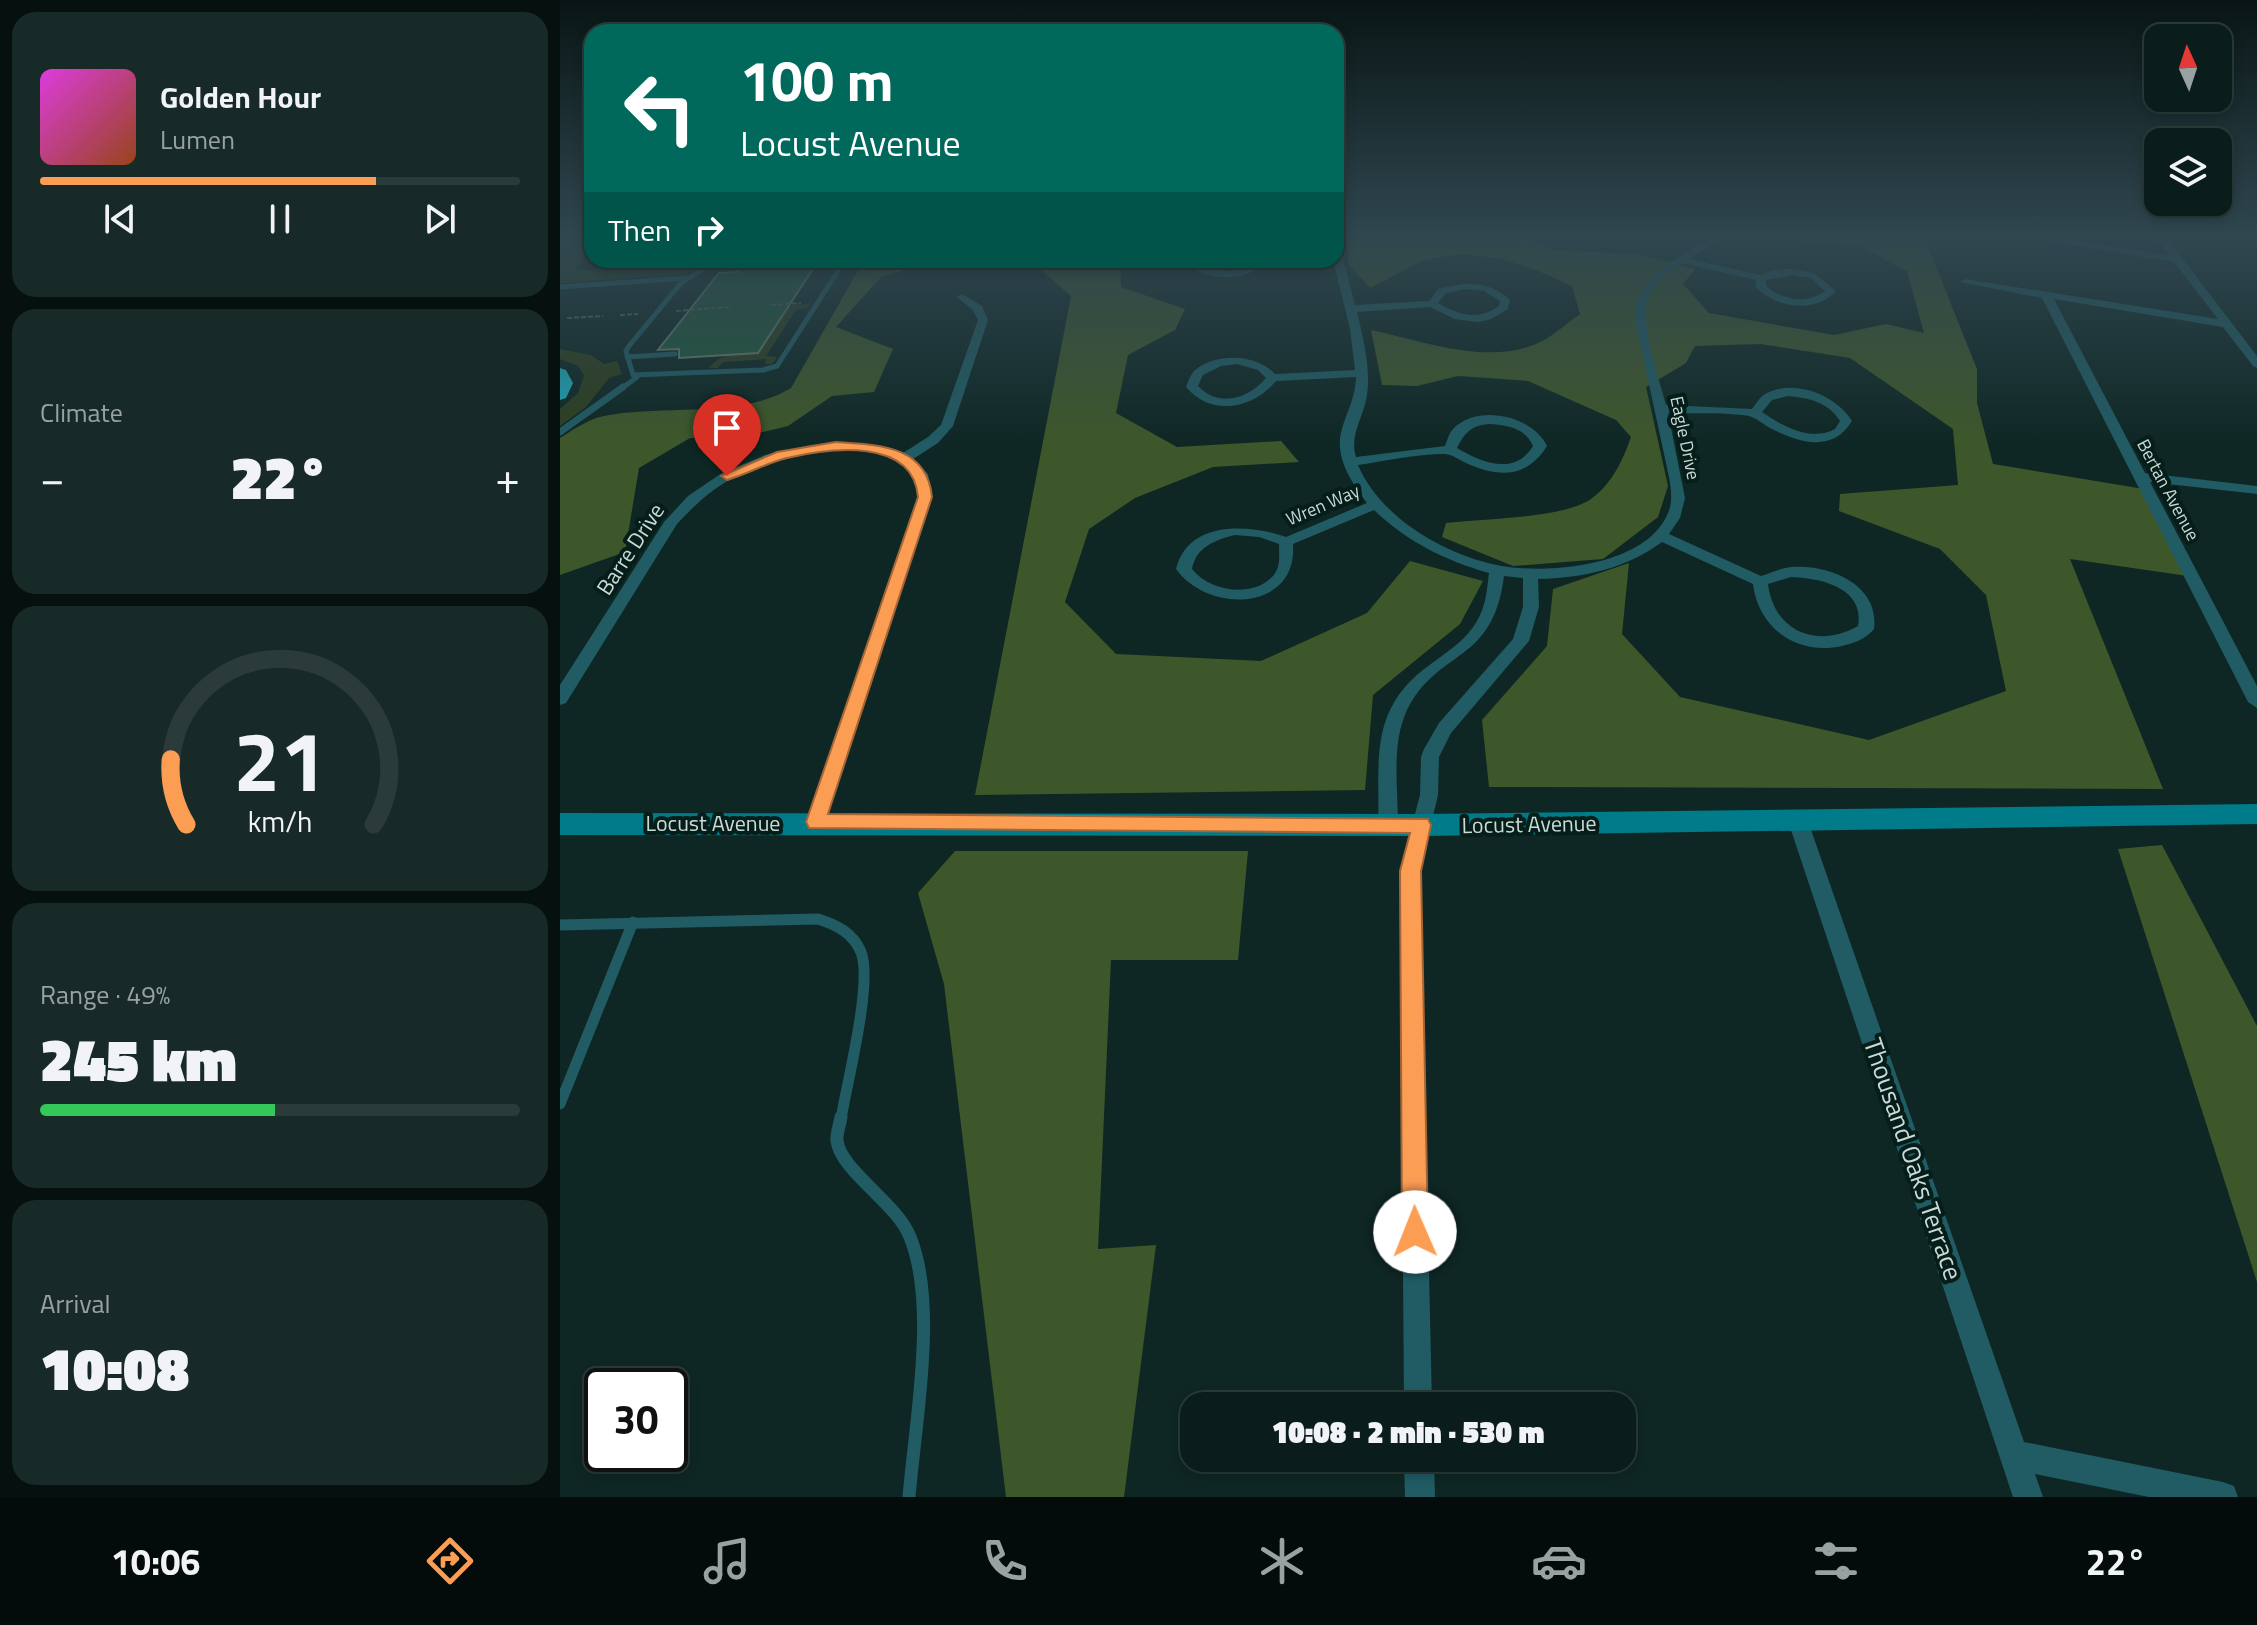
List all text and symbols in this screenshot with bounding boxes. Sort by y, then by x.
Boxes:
north arrow [2144,24,2232,112]
map controls [2144,24,2232,216]
text: 100 m [740,38,893,123]
icon: left [608,56,712,160]
text: Golden Hour [160,74,321,120]
text: Locust Avenue [740,115,961,170]
text: Lumen [160,120,235,159]
button: layers [2144,128,2232,216]
icon: previous [98,197,142,241]
icon: pause [258,197,302,241]
icon: next [418,197,462,241]
text: Then [608,207,671,253]
icon: right [687,208,731,252]
text: Climate [40,393,123,432]
pin [693,394,761,476]
street label: Eagle Drive [1663,394,1708,482]
icon: arrive [705,406,749,450]
text: 22° [231,431,330,522]
street label: Bertan Avenue [2130,434,2207,545]
text: − [40,444,65,511]
text: + [495,444,520,511]
street label: Wren Way [1282,477,1364,532]
street label: Barre Drive [588,496,672,602]
text: 21 [233,696,327,822]
text: km/h [248,800,312,843]
street label: Locust Avenue [646,806,780,840]
street label: Locust Avenue [1461,806,1597,842]
text: Range · 49% [40,975,170,1014]
text: 245 km [40,1013,237,1104]
street label: Thousand Oaks Terrace [1854,1032,1973,1285]
position arrow [1373,1190,1457,1274]
text: Arrival [40,1284,111,1323]
text: 10:08 [40,1322,189,1413]
speed limit sign: 30 [584,1368,688,1472]
text: 10:08 · 2 min · 530 m [1272,1409,1544,1455]
icon: directions [422,1533,478,1589]
icon: music [699,1533,755,1589]
icon: phone [977,1533,1033,1589]
icon: climate [1254,1533,1310,1589]
icon: car [1531,1533,1587,1589]
icon: filters [1808,1533,1864,1589]
text: 10:06 [111,1534,201,1589]
text: 22° [2086,1534,2146,1589]

